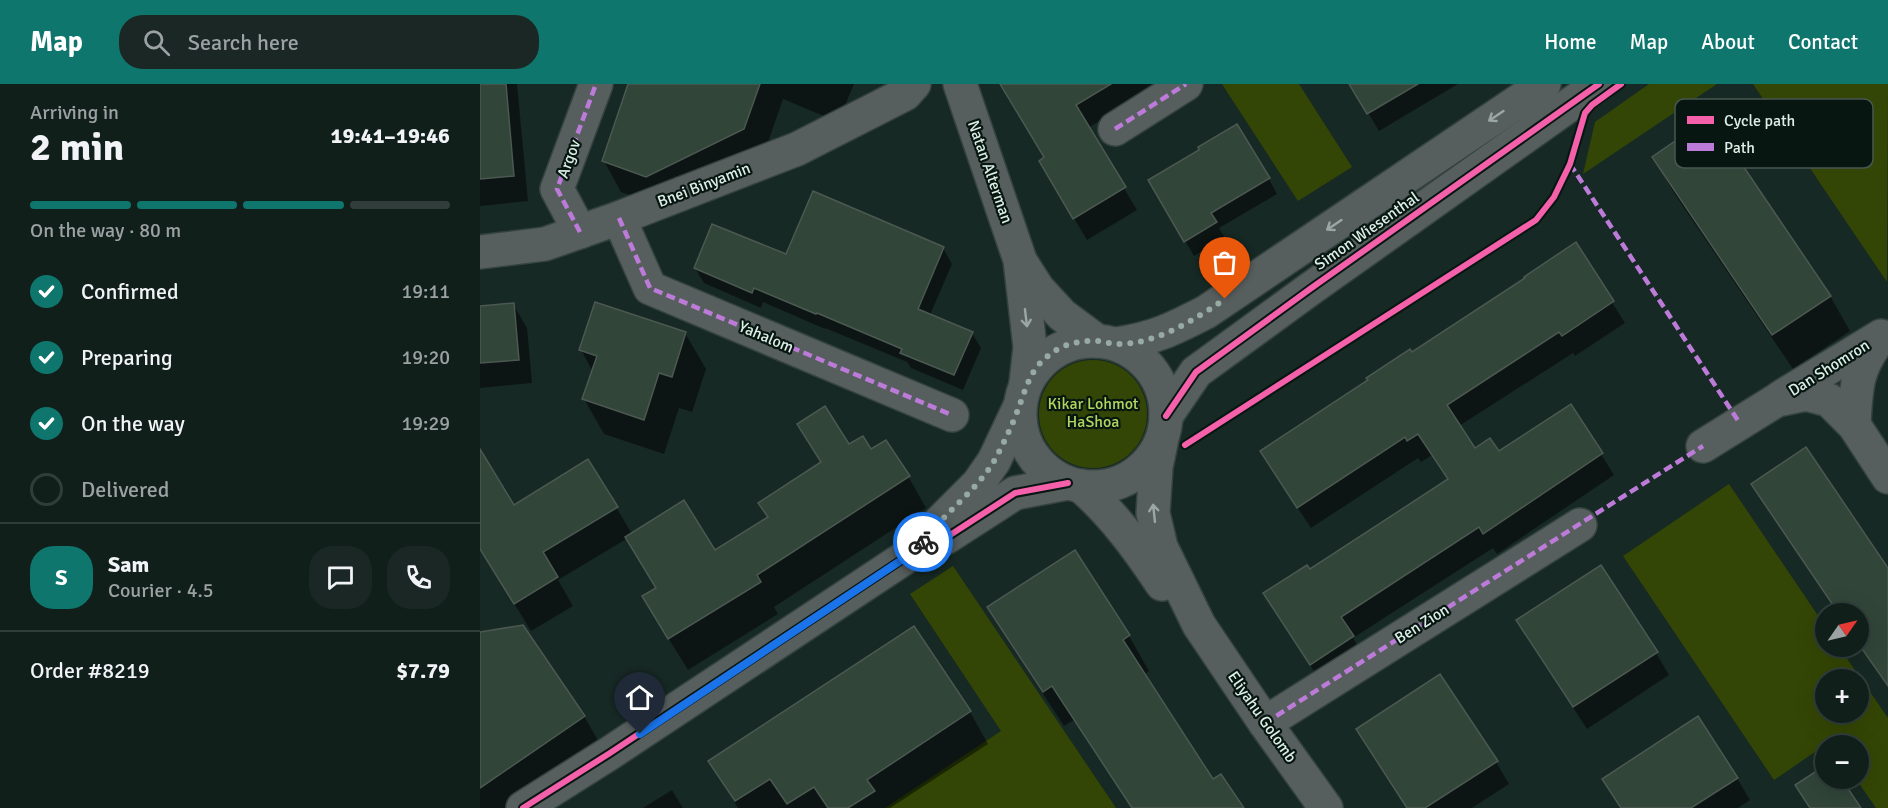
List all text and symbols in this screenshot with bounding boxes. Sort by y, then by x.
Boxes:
search box [119,15,539,69]
text: Map [30,25,83,59]
icon: search [140,26,173,59]
text: Search here [188,29,299,56]
text: Home [1544,29,1597,55]
text: Map [1630,29,1668,55]
text: About [1701,29,1755,55]
text: Contact [1788,29,1858,55]
legend [1675,99,1873,168]
text: Arriving in [30,100,119,125]
one-way arrow [1488,111,1505,123]
text: Cycle path [1724,111,1795,131]
street label: Natan Alterman [963,118,1017,226]
text: 19:41–19:46 [331,122,450,149]
text: 2 min [30,123,124,171]
street label: Argov [553,136,585,181]
text: Path [1724,138,1755,158]
street label: Bnei Binyamin [655,158,753,212]
street label: Simon Wiesenthal [1311,187,1424,275]
text: On the way · 80 m [30,218,181,243]
one-way arrow [1326,219,1343,231]
pin [1199,237,1250,299]
icon: bag [1208,246,1241,279]
icon: check [30,275,63,308]
text: Confirmed [81,278,179,305]
text: 19:11 [401,279,450,304]
one-way arrow [1021,307,1032,327]
street label: Yahalom [735,316,797,358]
street label: Dan Shomron [1785,335,1873,401]
icon: check [30,341,63,374]
text: Preparing [81,344,173,371]
text: 19:20 [401,345,450,370]
park label: Kikar Lohmot HaShoa [1048,394,1139,432]
icon: check [30,407,63,440]
text: On the way [81,410,185,437]
text: 19:29 [401,411,450,436]
text: Delivered [81,476,169,503]
one-way arrow [1148,504,1159,524]
courier [893,512,953,572]
icon: bike [907,526,940,559]
button: chat [309,546,372,609]
button: phone [387,546,450,609]
text: Sam [108,551,149,578]
text: S [55,564,68,591]
text: Courier · 4.5 [108,578,214,603]
street label: Ben Zion [1391,600,1453,648]
north arrow [1815,603,1869,657]
map controls [1815,603,1869,789]
text: Order #8219 [30,657,150,684]
text: $7.79 [396,657,450,684]
street label: Eliyahu Golomb [1223,667,1301,767]
button: + [1815,669,1869,723]
pin [614,672,665,734]
icon: home [623,681,656,714]
button: − [1815,735,1869,789]

